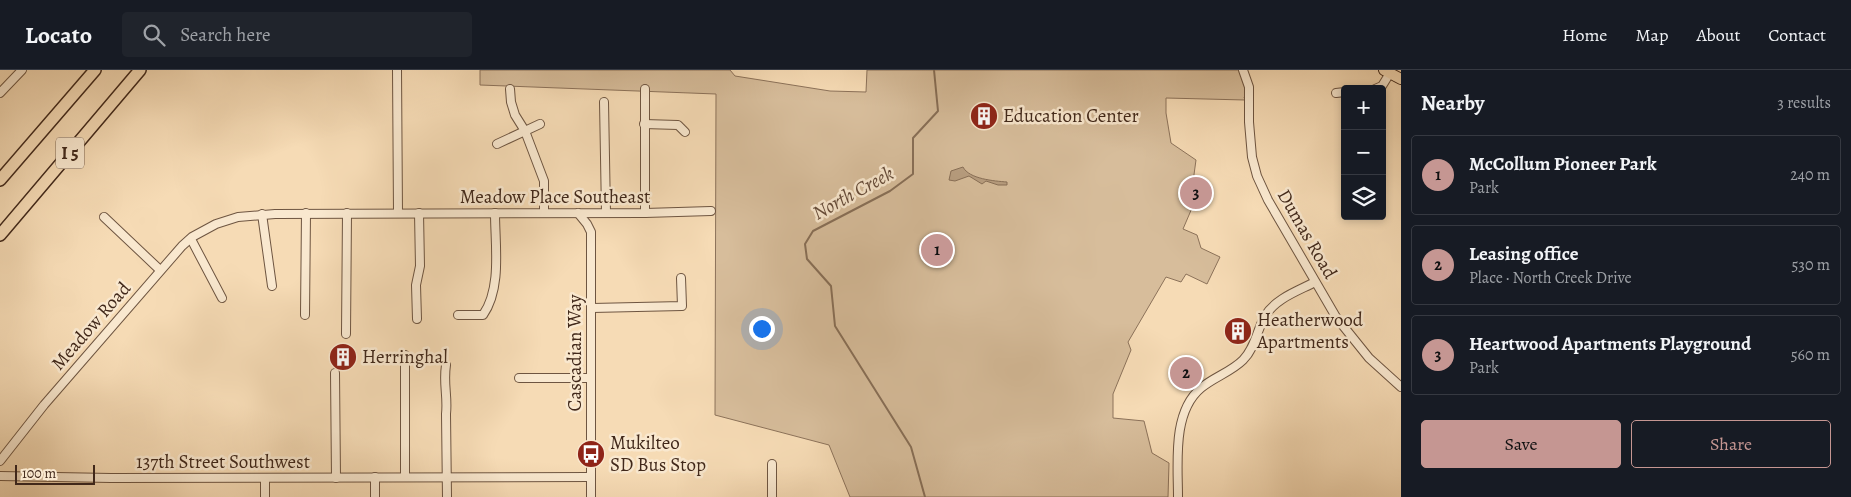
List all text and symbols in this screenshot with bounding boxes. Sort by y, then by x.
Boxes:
search box [122,12,472,57]
text: Locato [25,19,92,51]
icon: search [140,21,168,49]
text: Search here [180,22,271,48]
text: Home [1562,23,1607,47]
text: Map [1635,23,1668,47]
text: About [1696,23,1740,47]
text: Contact [1768,23,1826,47]
map controls [1341,85,1386,220]
button: + [1341,85,1386,130]
text: Nearby [1421,89,1484,117]
text: 3 results [1777,92,1831,114]
building icon: Education Center [969,101,999,131]
place label: Education Center [1003,103,1139,129]
button: − [1341,130,1386,175]
road number: I 5 [56,138,84,169]
text: McCollum Pioneer Park [1469,151,1657,177]
water label: North Creek [808,160,899,226]
text: 1 [1435,164,1441,186]
text: 240 m [1790,164,1830,186]
pin: 3 [1180,174,1212,212]
button: layers [1341,175,1386,220]
text: Park [1469,177,1499,199]
street label: Meadow Place Southeast [460,184,650,210]
street label: Dumas Road [1271,185,1343,284]
pin: 1 [921,231,953,269]
text: Leasing office [1469,241,1578,267]
text: 2 [1434,254,1442,276]
text: 530 m [1791,254,1830,276]
text: Place · North Creek Drive [1469,267,1632,289]
street label: Meadow Road [45,276,137,376]
street label: Cascadian Way [562,294,588,411]
place label: Heatherwood Apartments [1256,307,1364,355]
your location [749,316,775,342]
building icon: Heatherwood Apartments [1223,316,1253,346]
text: Heartwood Apartments Playground [1469,331,1751,357]
building icon: Herringhal [328,342,358,372]
place label: Herringhal [362,344,448,370]
text: 3 [1435,344,1441,366]
text: 560 m [1791,344,1830,366]
pin: 2 [1170,354,1202,392]
text: Park [1469,357,1499,379]
button: Save [1421,420,1621,468]
button: Share [1631,420,1831,468]
place label: Mukilteo SD Bus Stop [610,430,706,478]
bus stop icon: Mukilteo SD Bus Stop [576,439,606,469]
street label: 137th Street Southwest [136,449,310,475]
scale bar [15,462,95,485]
text: 100 m [22,464,56,483]

